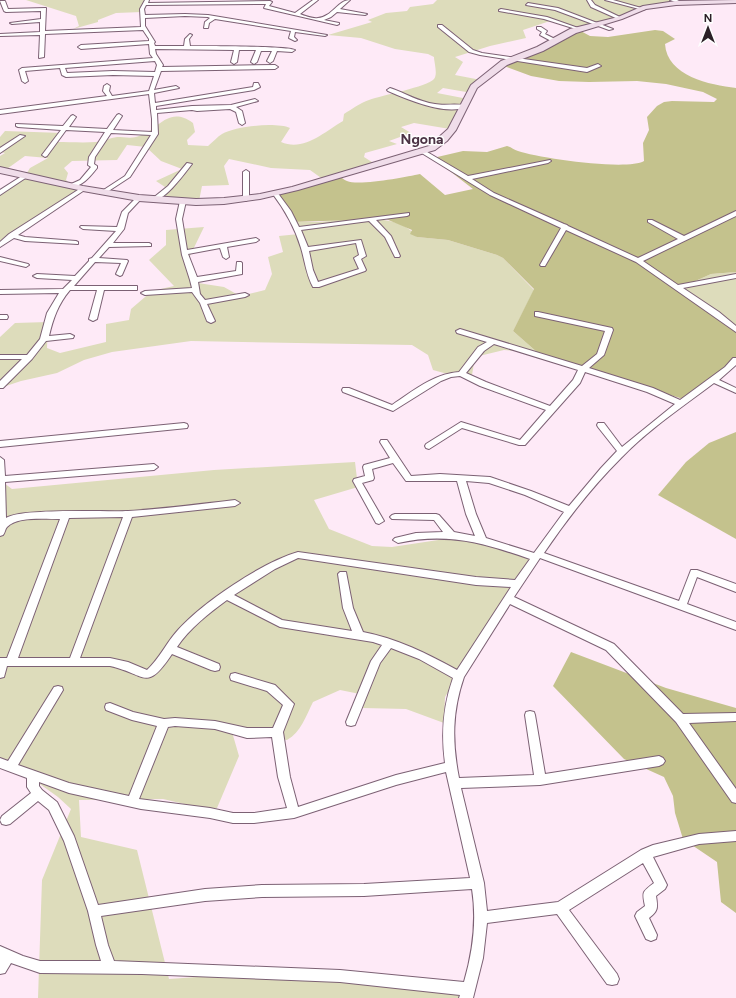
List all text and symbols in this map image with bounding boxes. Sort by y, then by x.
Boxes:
north arrow [688,8,728,48]
text: N [704,12,712,25]
district label: Ngona [401,131,443,148]

